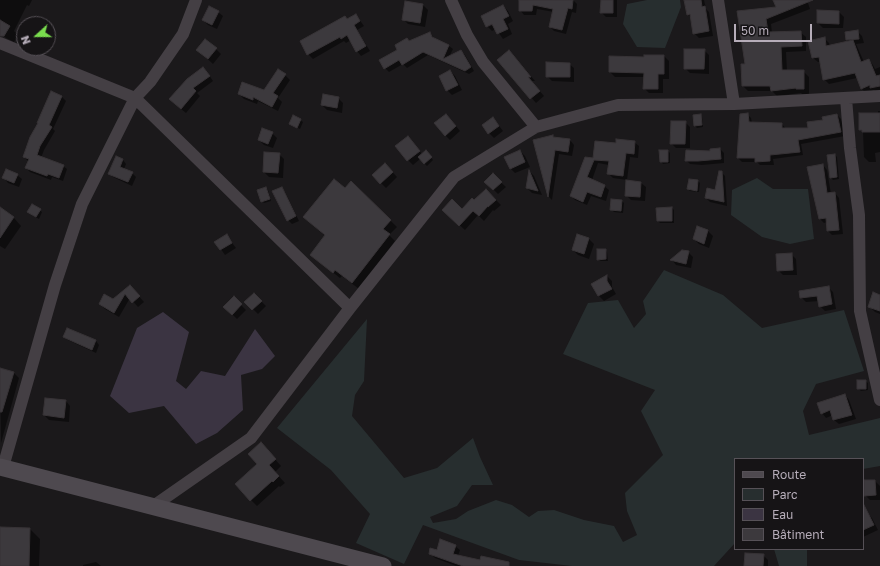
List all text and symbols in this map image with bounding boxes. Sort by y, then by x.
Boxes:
north arrow [16,16,56,56]
scale bar [736,16,814,42]
text: 50 m [741,23,769,38]
text: N [18,34,33,46]
legend [734,458,864,550]
text: Route [772,467,806,482]
text: Parc [772,487,798,502]
text: Eau [772,507,793,522]
text: Bâtiment [772,527,824,542]

